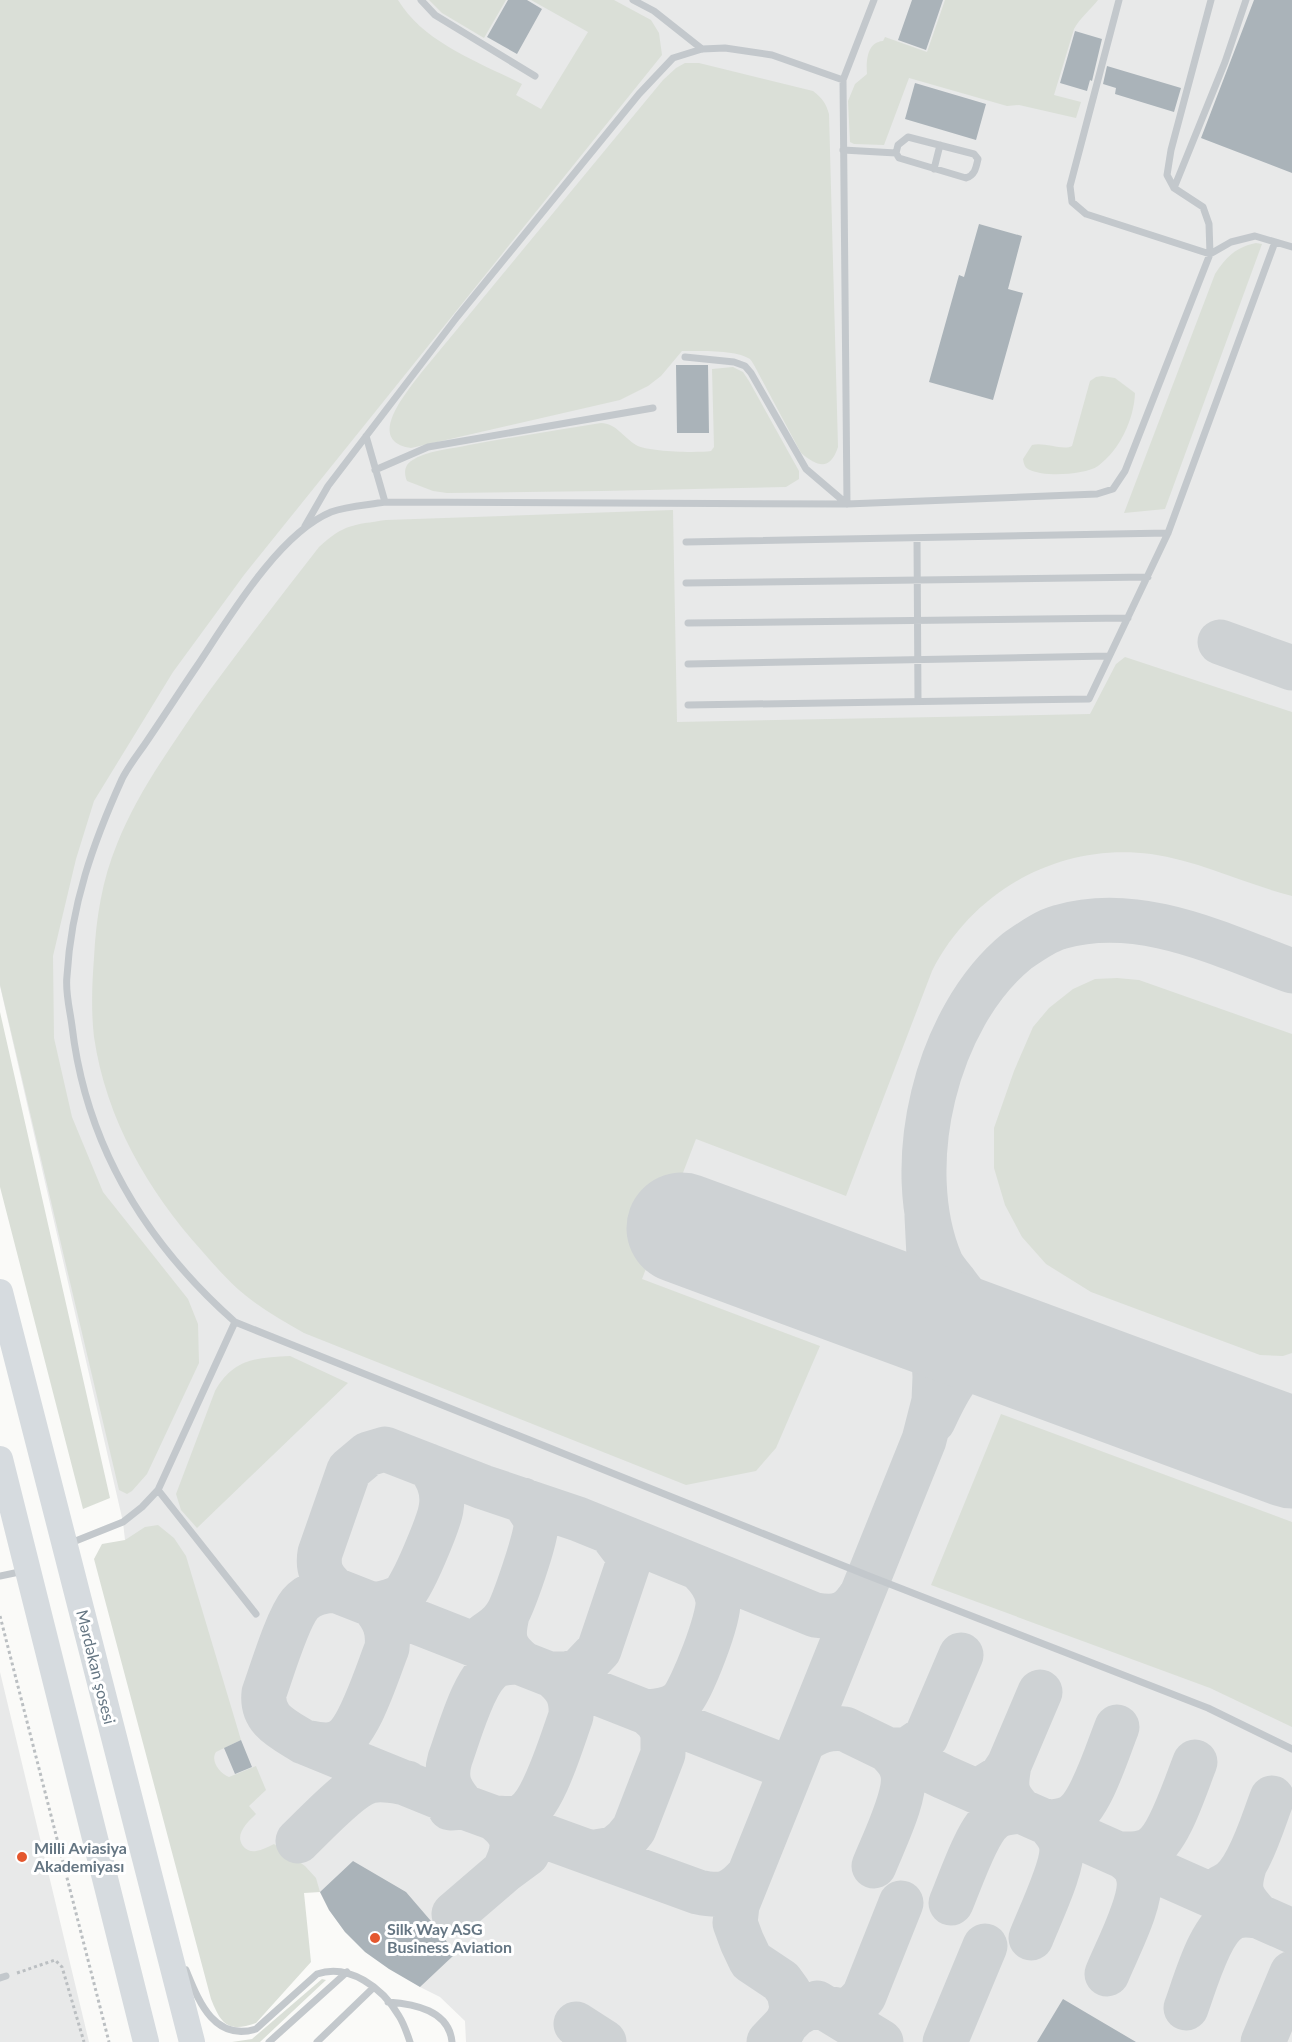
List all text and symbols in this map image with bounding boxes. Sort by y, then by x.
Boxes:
street label: Mərdəkan şosesi [73,1608,120,1726]
place label: Milli Aviasiya Akademiyası [33,1838,127,1875]
marker: Milli Aviasiya Akademiyası [15,1850,29,1864]
place label: Silk Way ASG Business Aviation [387,1919,512,1956]
marker: Silk Way ASG Business Aviation [368,1931,382,1945]

